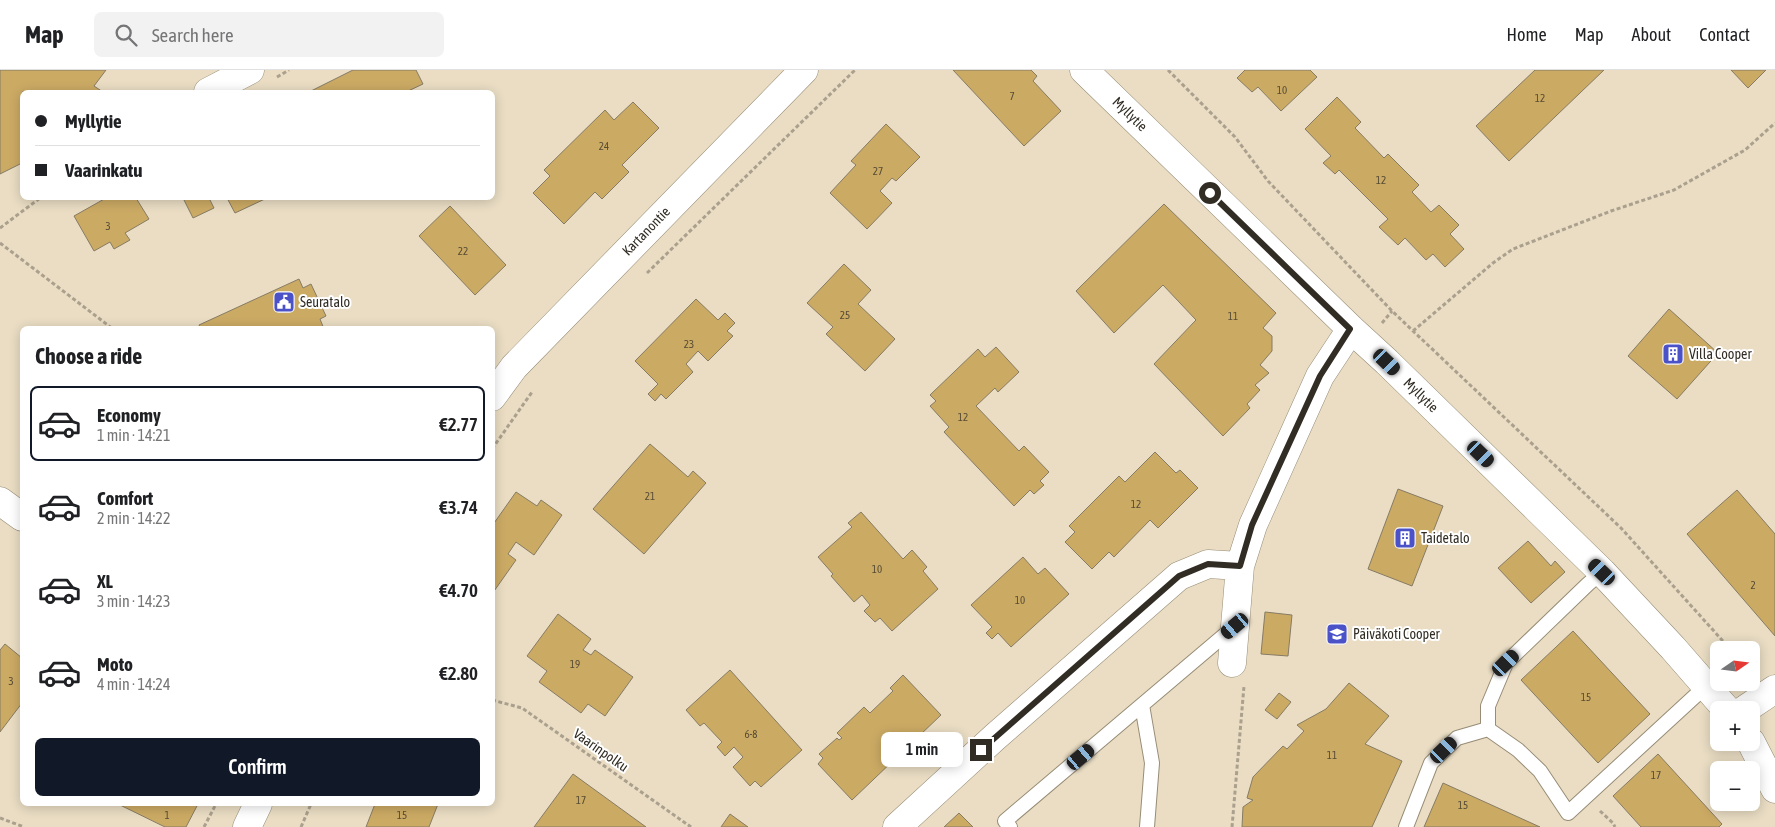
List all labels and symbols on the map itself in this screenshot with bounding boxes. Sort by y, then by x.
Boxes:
house number: 10 [1277,84,1287,96]
house number: 7 [1009,90,1015,102]
house number: 12 [1535,92,1545,104]
street label: Myllytie [1109,94,1151,134]
house number: 24 [599,140,609,152]
house number: 27 [873,165,883,177]
house number: 12 [1376,174,1386,186]
route start [1199,182,1221,204]
street label: Kartanontie [619,203,673,259]
house number: 3 [105,220,111,232]
house number: 22 [458,245,468,257]
public building icon: Seuratalo [272,290,296,314]
place label: Seuratalo [300,294,350,310]
house number: 25 [840,309,850,321]
house number: 11 [1228,310,1238,322]
house number: 23 [684,338,694,350]
building icon: Villa Cooper [1661,342,1685,366]
car [1371,346,1403,378]
place label: Villa Cooper [1689,346,1752,362]
street label: Myllytie [1400,375,1442,415]
house number: 12 [958,411,968,423]
car [1465,438,1497,470]
house number: 21 [645,490,655,502]
house number: 12 [1131,498,1141,510]
building icon: Taidetalo [1393,526,1417,550]
place label: Taidetalo [1421,530,1470,546]
car [1586,556,1618,588]
house number: 10 [872,563,882,575]
house number: 2 [1750,579,1756,591]
house number: 10 [1015,594,1025,606]
car [1218,611,1251,641]
school or university icon: Päiväkoti Cooper [1325,622,1349,646]
place label: Päiväkoti Cooper [1353,626,1441,642]
north arrow [1710,641,1760,691]
car [1490,647,1522,679]
house number: 19 [570,658,580,670]
house number: 3 [8,675,14,687]
house number: 15 [1581,691,1591,703]
street label: Vaarinpolku [570,725,632,775]
house number: 6-8 [744,728,758,740]
callout: 1 min [881,732,964,768]
car [1428,734,1460,766]
route end [970,739,992,761]
car [1064,742,1097,772]
house number: 11 [1327,749,1337,761]
house number: 17 [1651,769,1661,781]
house number: 17 [576,794,586,806]
house number: 15 [1458,799,1468,811]
house number: 1 [164,809,170,821]
house number: 15 [397,809,407,821]

